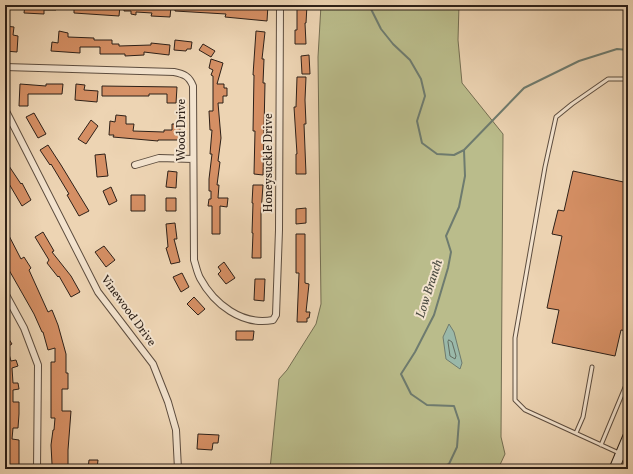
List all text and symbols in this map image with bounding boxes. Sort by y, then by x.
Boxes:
street label: Wood Drive [174,99,190,161]
street label: Honeysuckle Drive [261,113,277,213]
water label: Low Branch [412,257,448,321]
street label: Vinewood Drive [97,272,159,350]

